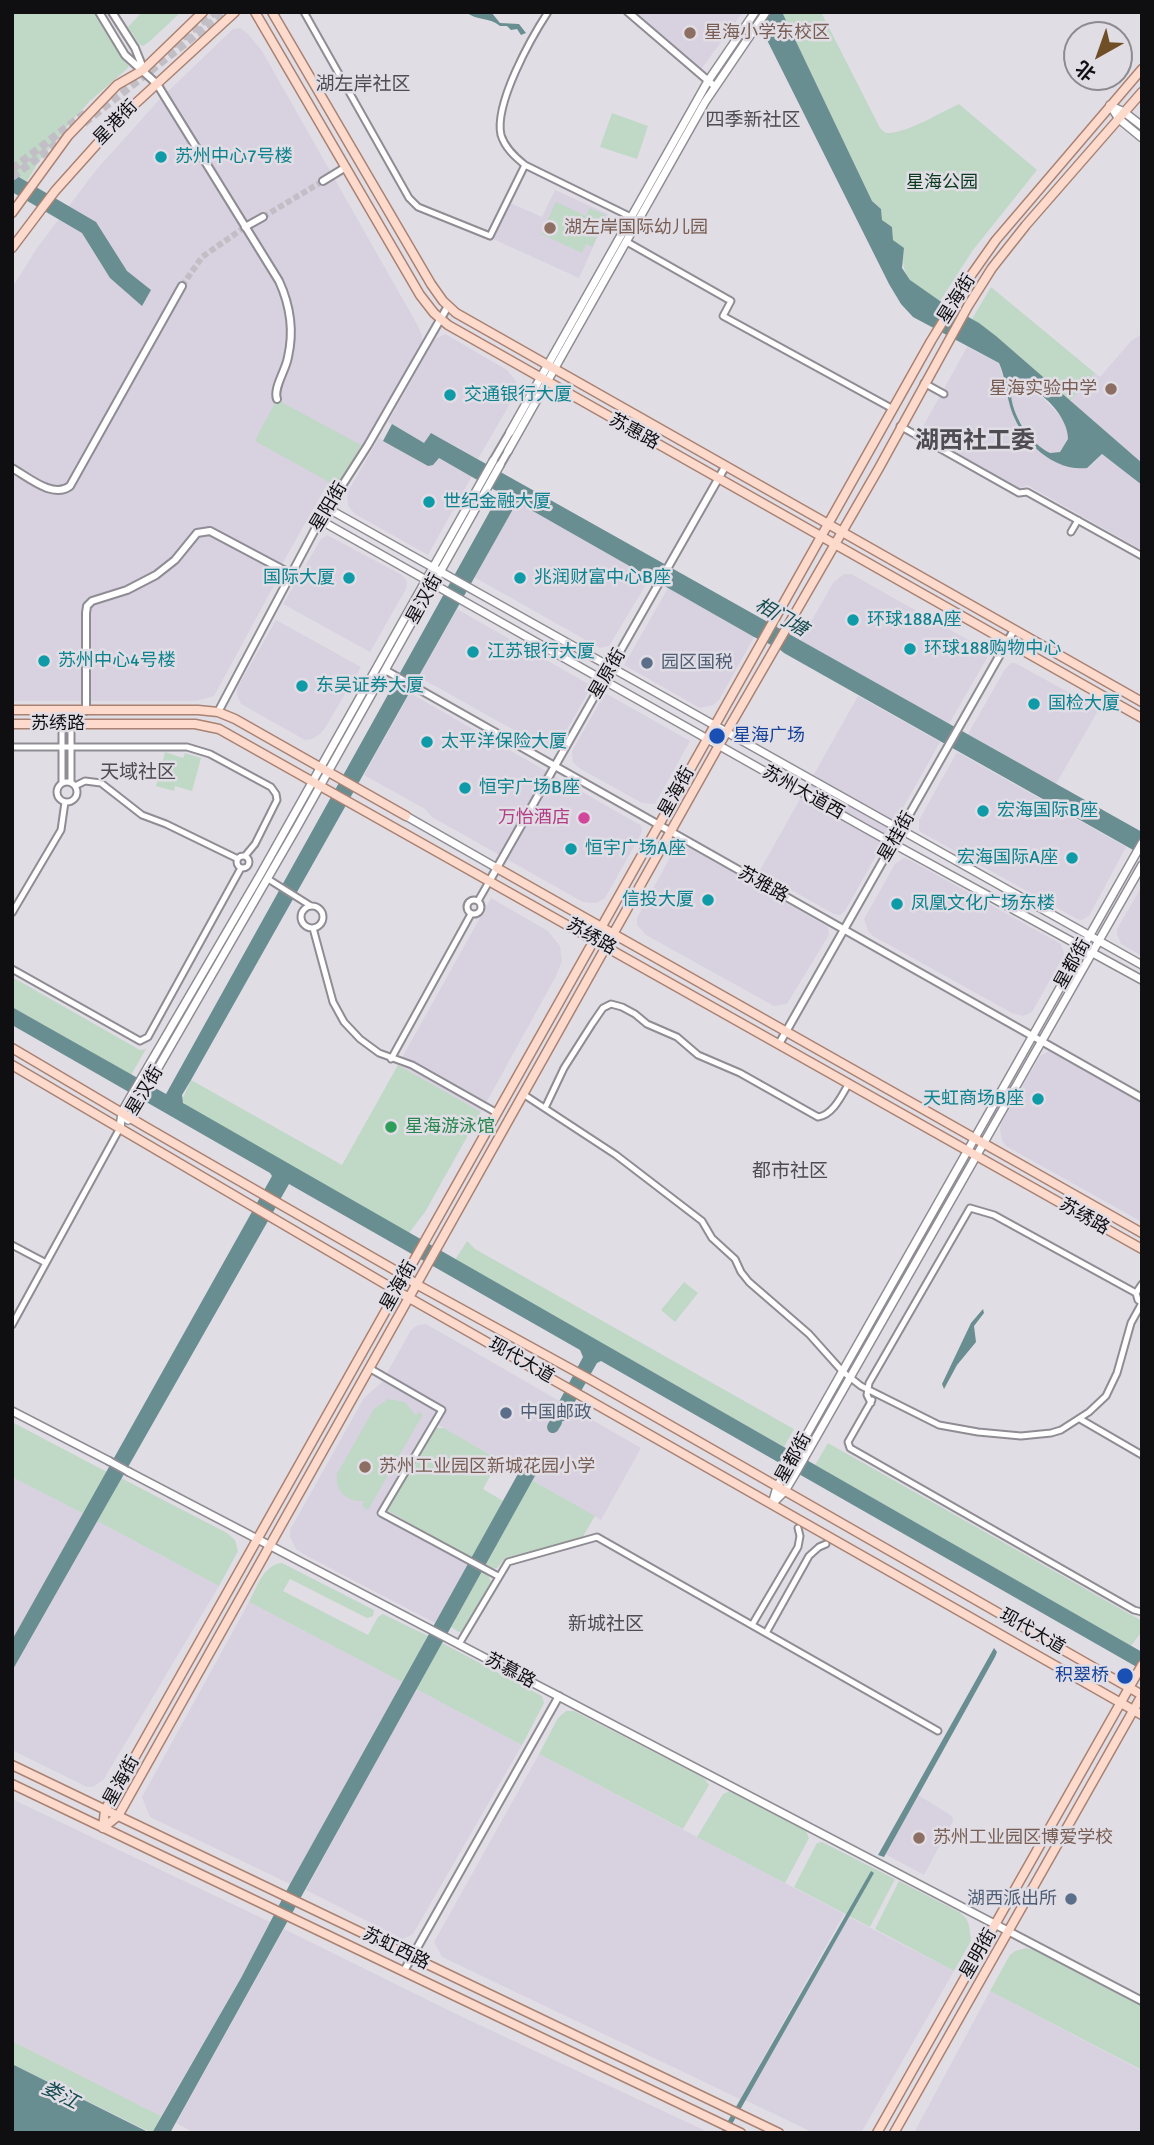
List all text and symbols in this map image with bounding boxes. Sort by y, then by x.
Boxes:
north arrow [1063,21,1133,91]
place label: 星海小学东校区 [704,22,830,44]
marker: 星海小学东校区 [682,25,698,41]
text: 北 [1071,55,1101,86]
district label: 湖左岸社区 [316,74,410,96]
street label: 星港街 [89,96,143,150]
district label: 四季新社区 [706,110,800,132]
place label: 苏州中心7号楼 [175,146,293,168]
marker: 苏州中心7号楼 [153,149,169,165]
park label: 星海公园 [906,172,978,194]
place label: 湖左岸国际幼儿园 [564,217,708,239]
marker: 湖左岸国际幼儿园 [542,220,558,236]
street label: 星海街 [934,270,980,328]
place label: 星海实验中学 [989,378,1097,400]
marker: 星海实验中学 [1103,381,1119,397]
place label: 交通银行大厦 [464,384,572,406]
marker: 交通银行大厦 [442,387,458,403]
street label: 苏惠路 [605,409,663,455]
district label: 湖西社工委 [915,428,1035,456]
street label: 星阳街 [306,478,352,536]
place label: 世纪金融大厦 [443,491,551,513]
marker: 世纪金融大厦 [421,494,437,510]
place label: 国际大厦 [263,567,335,589]
place label: 兆润财富中心B座 [534,567,671,589]
marker: 国际大厦 [341,570,357,586]
street label: 星汉街 [402,570,448,628]
marker: 兆润财富中心B座 [512,570,528,586]
water label: 相门塘 [751,594,811,642]
place label: 环球188A座 [867,609,961,631]
marker: 环球188A座 [845,612,861,628]
place label: 环球188购物中心 [924,638,1061,660]
place label: 江苏银行大厦 [487,641,595,663]
marker: 环球188购物中心 [902,641,918,657]
marker: 江苏银行大厦 [465,644,481,660]
street label: 星原街 [585,645,631,703]
place label: 苏州中心4号楼 [58,650,176,672]
place label: 园区国税 [661,652,733,674]
marker: 苏州中心4号楼 [36,653,52,669]
marker: 园区国税 [639,655,655,671]
place label: 东吴证券大厦 [316,675,424,697]
marker: 东吴证券大厦 [294,678,310,694]
place label: 国检大厦 [1048,693,1120,715]
marker: 国检大厦 [1026,696,1042,712]
street label: 苏绣路 [31,713,85,735]
place label: 星海广场 [733,725,805,747]
marker: 星海广场 [707,726,727,746]
place label: 太平洋保险大厦 [441,731,567,753]
marker: 太平洋保险大厦 [419,734,435,750]
district label: 天域社区 [100,762,176,784]
street label: 苏州大道西 [758,762,848,824]
street label: 星海街 [654,763,700,821]
place label: 恒宇广场B座 [479,777,580,799]
marker: 恒宇广场B座 [457,780,473,796]
place label: 宏海国际B座 [997,800,1098,822]
marker: 宏海国际B座 [975,803,991,819]
place label: 万怡酒店 [498,807,570,829]
street label: 星桂街 [874,808,920,866]
marker: 万怡酒店 [576,810,592,826]
place label: 恒宇广场A座 [585,838,686,860]
marker: 恒宇广场A座 [563,841,579,857]
place label: 宏海国际A座 [957,847,1058,869]
marker: 宏海国际A座 [1064,850,1080,866]
street label: 苏雅路 [734,862,792,908]
place label: 信投大厦 [622,889,694,911]
marker: 信投大厦 [700,892,716,908]
place label: 凤凰文化广场东楼 [911,893,1055,915]
marker: 凤凰文化广场东楼 [889,896,905,912]
street label: 苏绣路 [562,914,620,960]
street label: 星都街 [1050,935,1096,993]
street label: 星汉街 [122,1062,168,1120]
place label: 天虹商场B座 [923,1088,1024,1110]
marker: 天虹商场B座 [1030,1091,1046,1107]
place label: 星海游泳馆 [405,1116,495,1138]
marker: 星海游泳馆 [383,1119,399,1135]
district label: 都市社区 [752,1161,828,1183]
street label: 苏绣路 [1055,1194,1113,1240]
street label: 星海街 [376,1257,422,1315]
street label: 现代大道 [484,1334,558,1388]
place label: 中国邮政 [520,1402,592,1424]
marker: 中国邮政 [498,1405,514,1421]
street label: 星都街 [771,1429,817,1487]
place label: 苏州工业园区新城花园小学 [379,1456,595,1478]
marker: 苏州工业园区新城花园小学 [357,1459,373,1475]
street label: 现代大道 [995,1605,1069,1659]
district label: 新城社区 [568,1614,644,1636]
street label: 苏慕路 [481,1649,539,1693]
place label: 积翠桥 [1055,1665,1109,1687]
marker: 积翠桥 [1115,1666,1135,1686]
street label: 星海街 [99,1752,145,1810]
place label: 苏州工业园区博爱学校 [933,1827,1113,1849]
marker: 苏州工业园区博爱学校 [911,1830,927,1846]
place label: 湖西派出所 [967,1888,1057,1910]
marker: 湖西派出所 [1063,1891,1079,1907]
street label: 苏虹西路 [359,1924,433,1974]
street label: 星明街 [956,1925,1002,1983]
water label: 娄江 [38,2077,82,2115]

